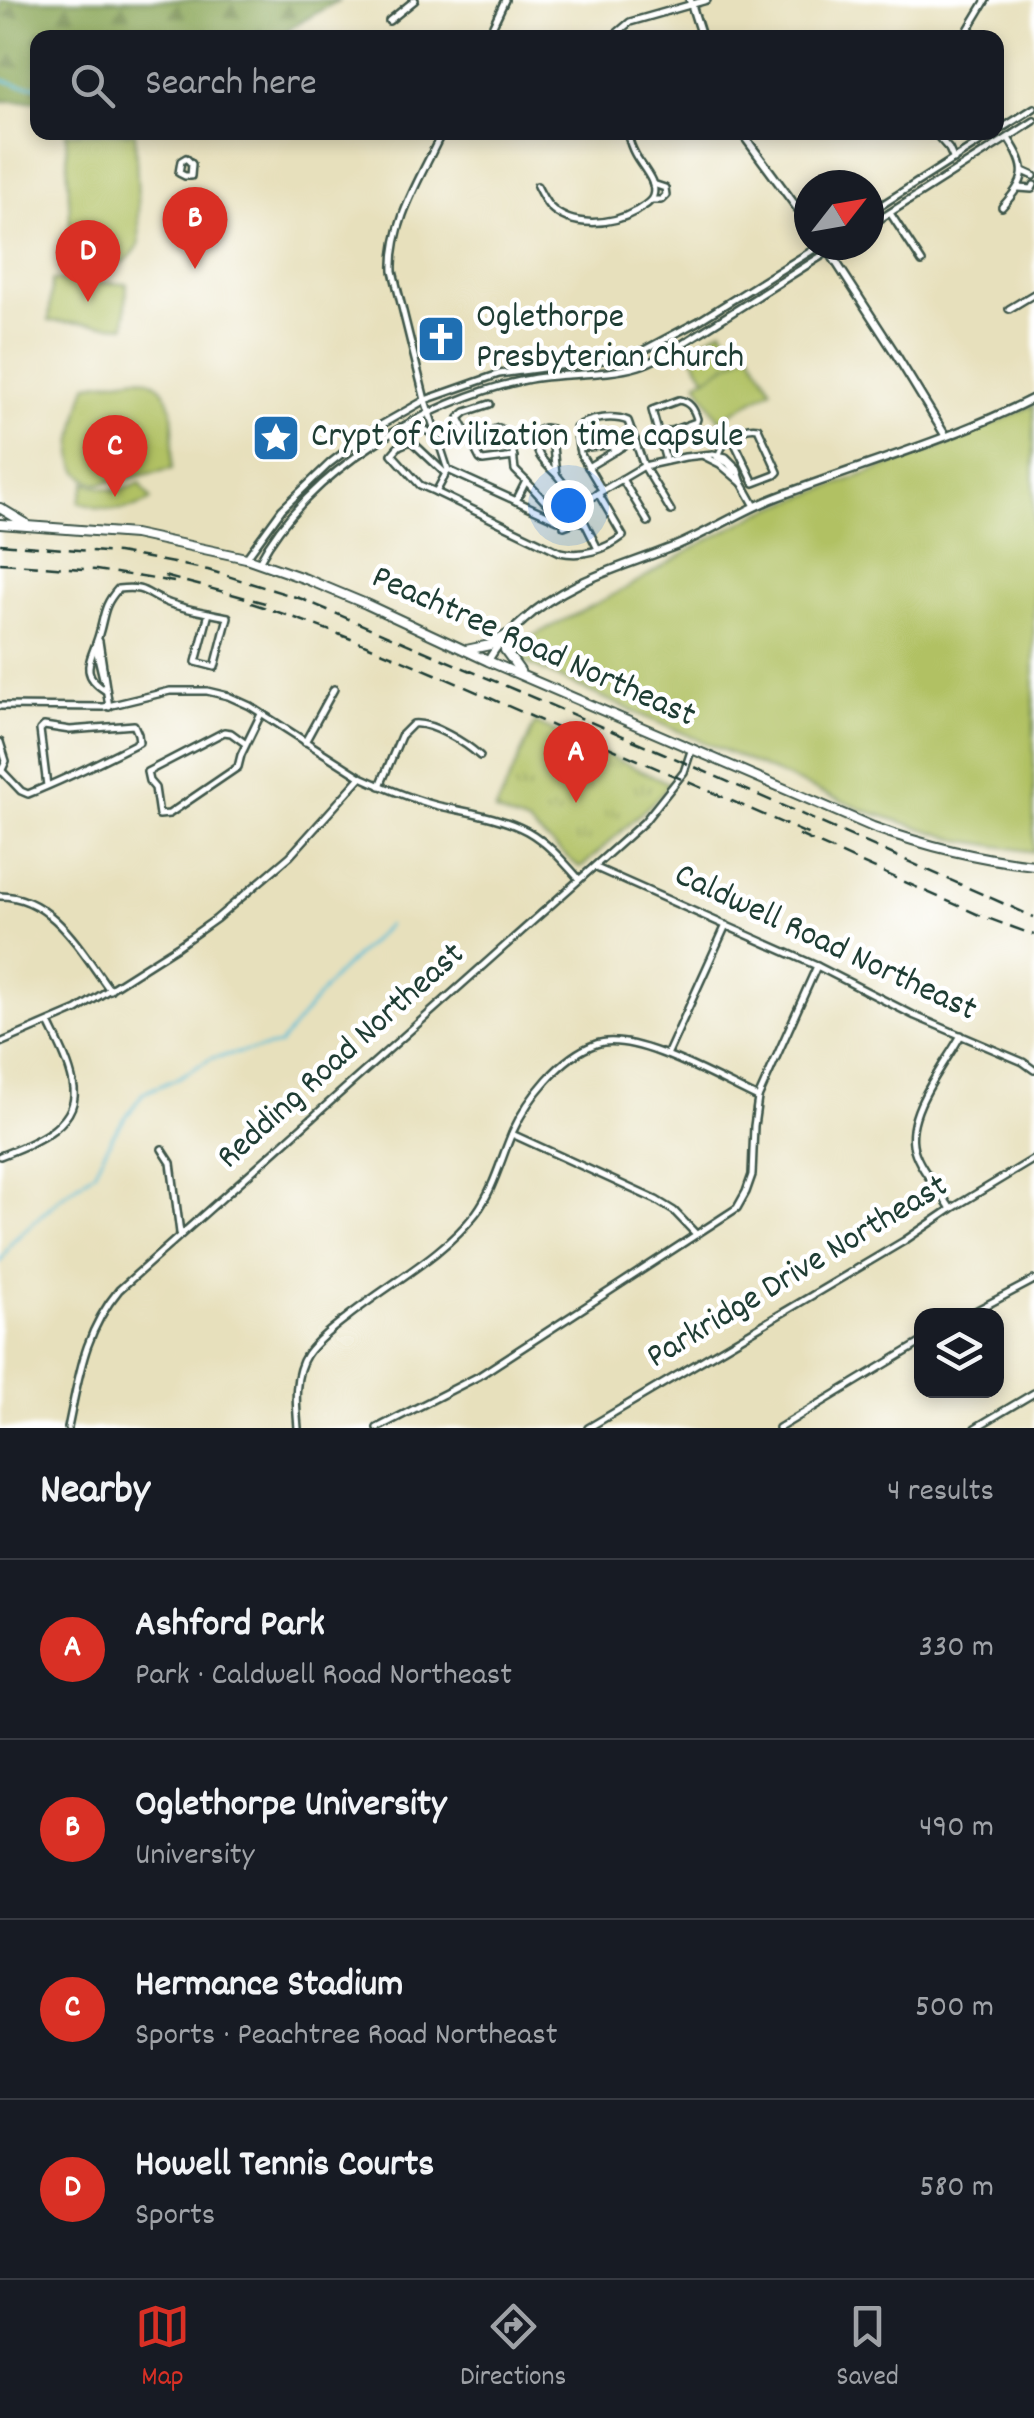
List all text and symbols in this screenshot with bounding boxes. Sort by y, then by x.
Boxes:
search box [30,30,1004,140]
icon: search [65,58,120,113]
text: Search here [145,58,317,113]
north arrow [794,170,884,260]
pin: B [162,186,228,269]
pin: D [56,220,120,302]
place label: Oglethorpe Presbyterian Church [476,294,744,384]
church icon: Oglethorpe Presbyterian Church [415,313,467,365]
place icon: Crypt of Civilization time capsule [250,412,302,464]
place label: Crypt of Civilization time capsule [311,413,744,463]
pin: C [82,414,148,497]
your location [543,480,594,531]
street label: Peachtree Road Northeast [363,554,703,742]
pin: A [544,720,608,803]
street label: Caldwell Road Northeast [665,852,985,1036]
street label: Redding Road Northeast [207,932,477,1182]
street label: Parkridge Drive Northeast [638,1163,958,1383]
map controls [914,1308,1004,1398]
button: layers [914,1308,1004,1398]
text: Nearby [40,1463,150,1523]
text: 4 results [887,1470,994,1516]
text: Ashford Park [135,1599,325,1654]
text: A [64,1626,81,1672]
text: 330 m [919,1626,994,1672]
text: Park · Caldwell Road Northeast [135,1654,512,1700]
text: Oglethorpe University [135,1779,446,1834]
text: B [65,1806,80,1852]
text: 490 m [919,1806,994,1852]
text: University [135,1834,254,1880]
text: Hermance Stadium [135,1959,403,2014]
text: C [65,1986,80,2032]
text: 500 m [915,1986,994,2032]
text: Sports · Peachtree Road Northeast [135,2014,557,2060]
text: Howell Tennis Courts [135,2139,434,2194]
text: D [64,2166,81,2212]
text: 580 m [920,2166,994,2212]
text: Sports [135,2194,215,2240]
tab: Map [135,2299,190,2399]
tab: Directions [460,2299,566,2399]
tab: Saved [836,2299,899,2399]

